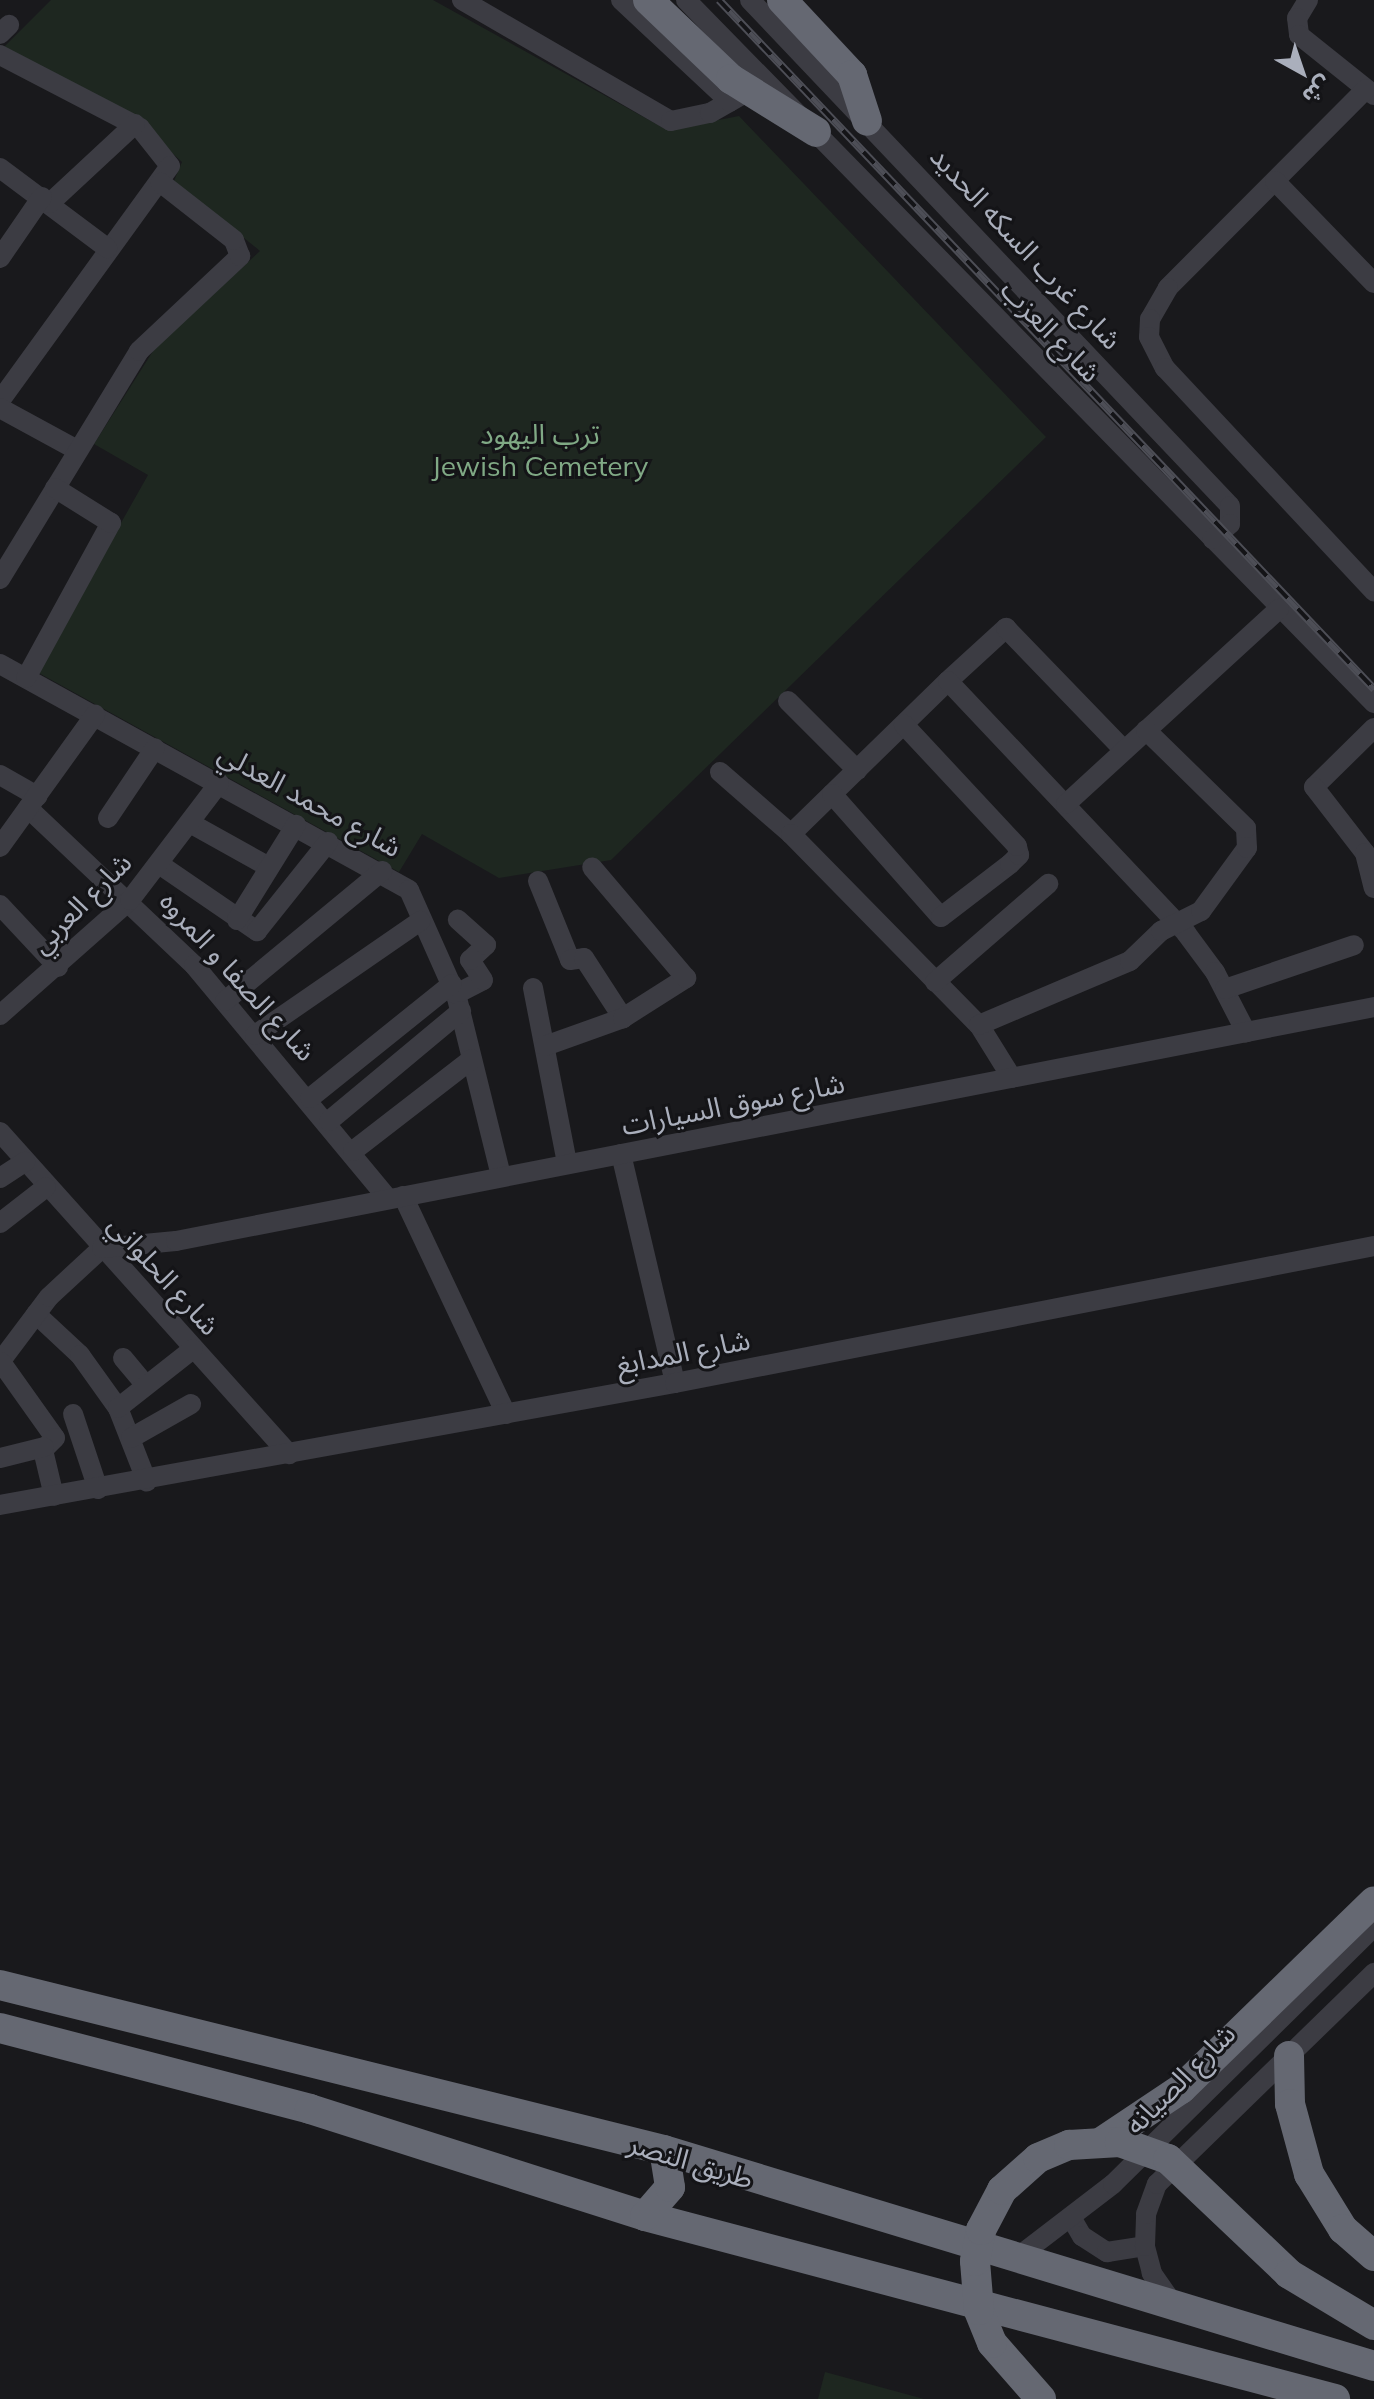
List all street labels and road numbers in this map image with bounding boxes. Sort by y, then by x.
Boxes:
street label: شارع غرب السكه الحديد [923,140,1129,356]
street label: شارع العزب [994,273,1108,389]
street label: شارع محمد العدلي [213,736,407,864]
street label: شارع العربي [24,846,138,960]
street label: شارع الصفا و المروه [153,884,323,1068]
street label: شارع سوق السيارات [619,1066,847,1142]
street label: شارع الحلواني [101,1208,227,1342]
street label: شارع المدابغ [613,1323,753,1381]
street label: شارع الصيانه [1118,2017,1242,2141]
street label: طريق النصر [625,2126,757,2196]

